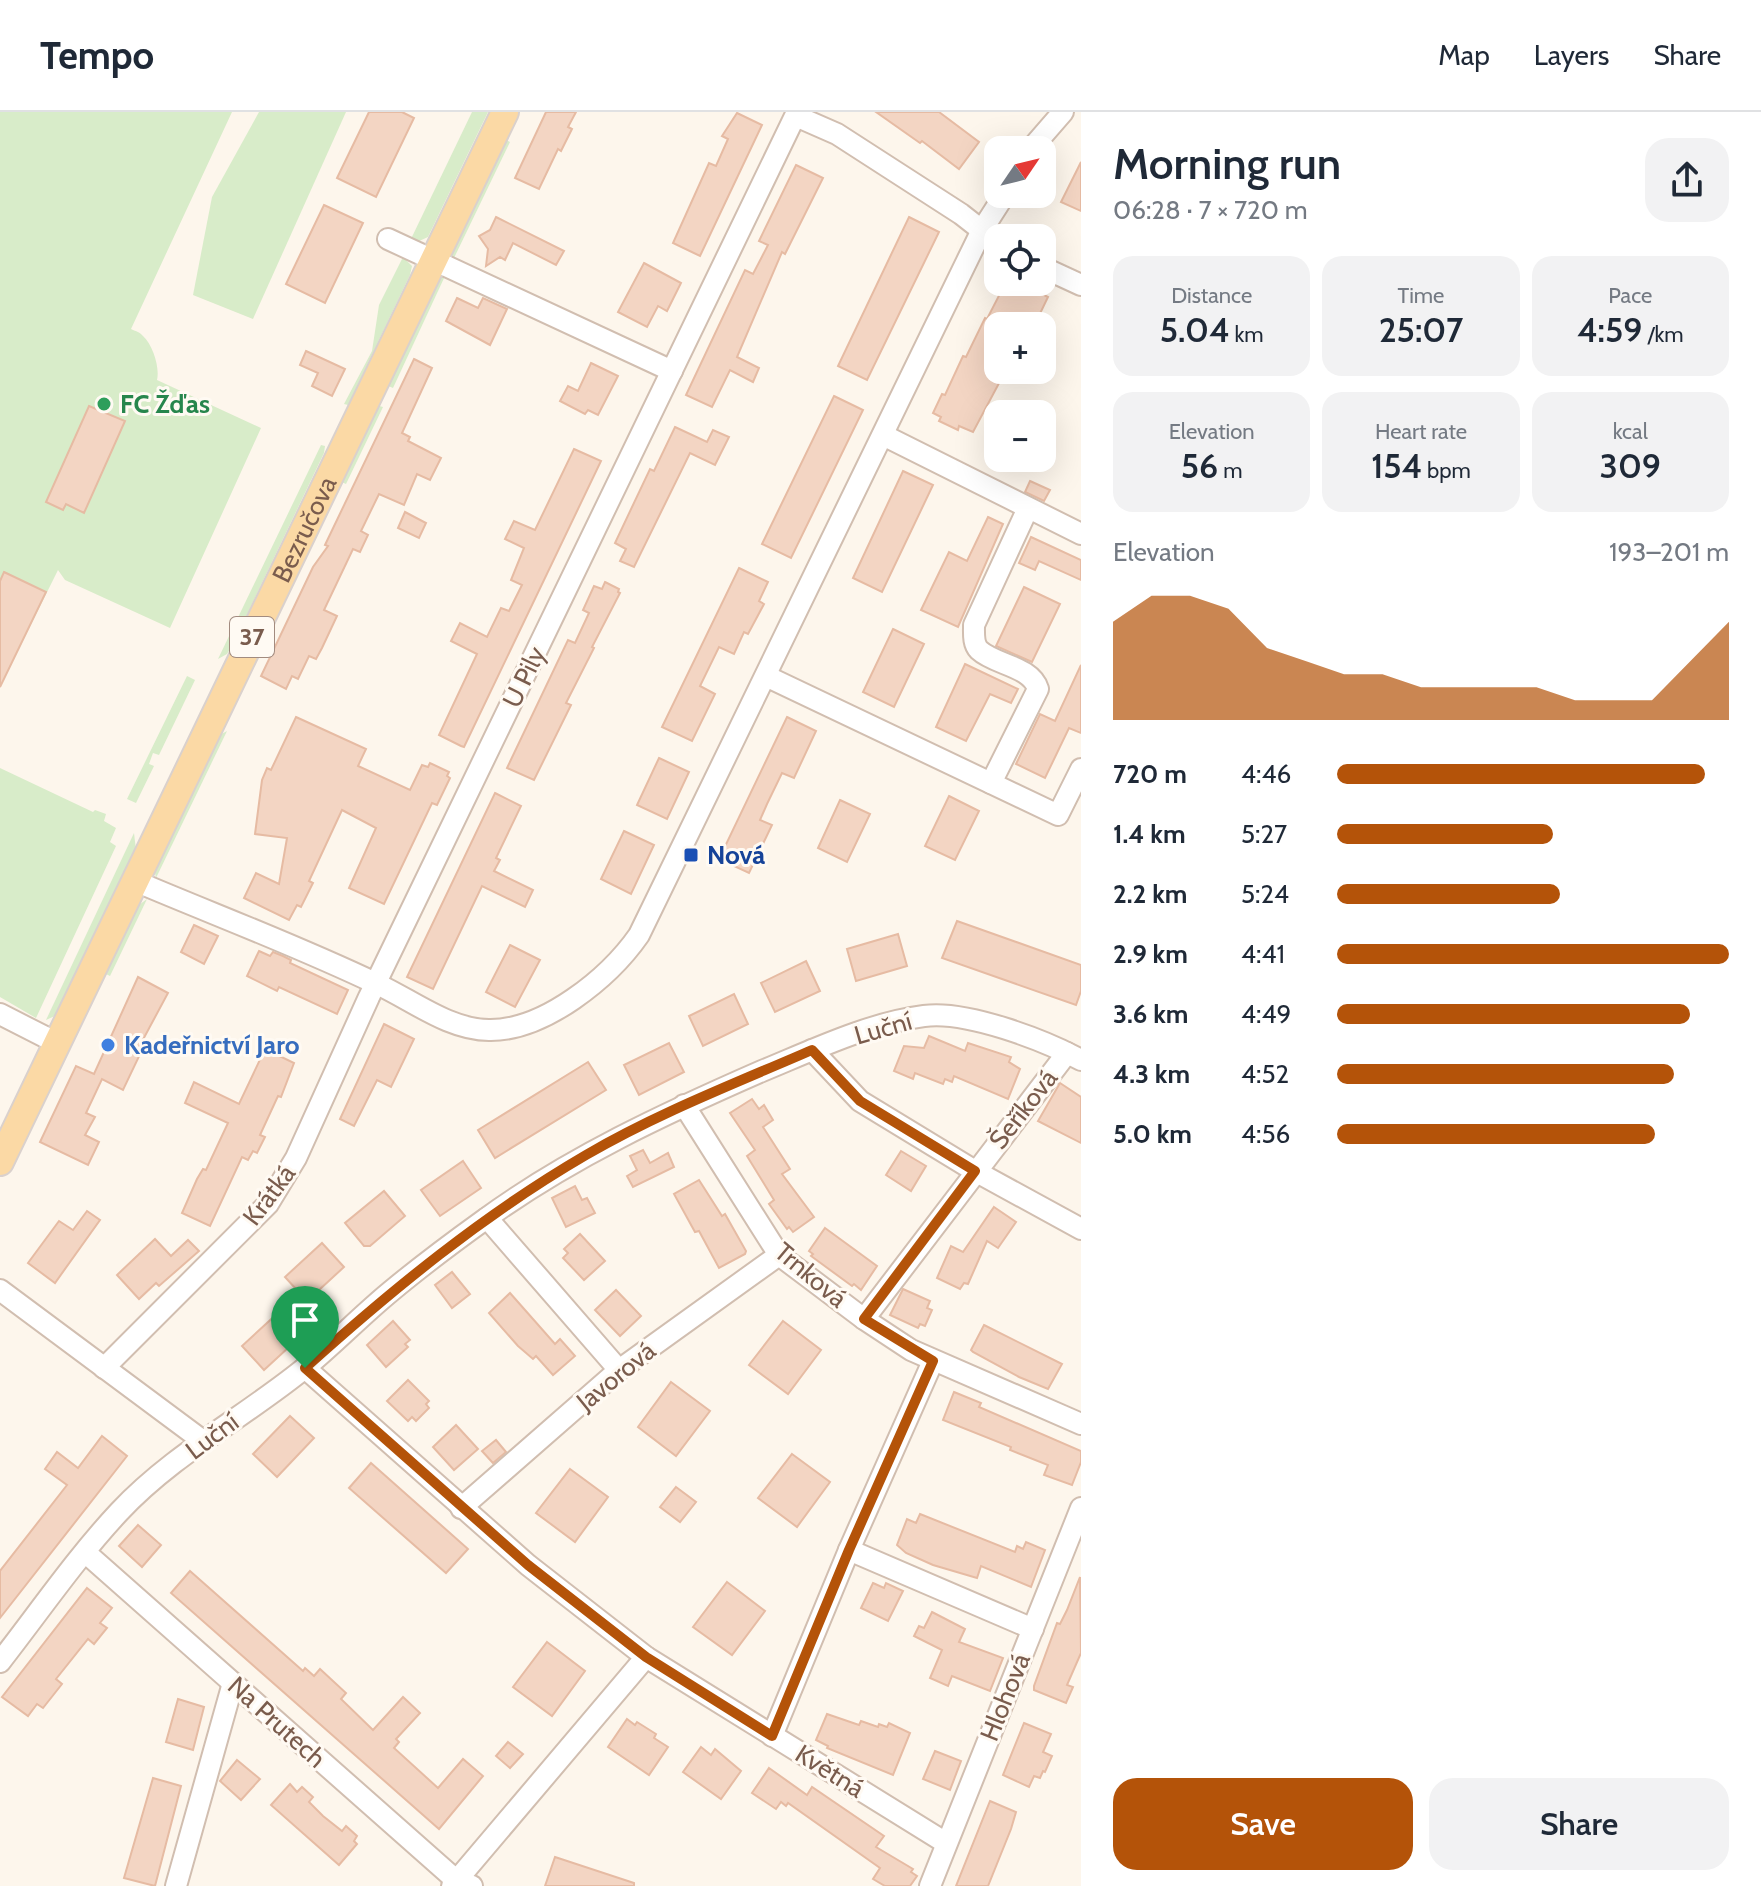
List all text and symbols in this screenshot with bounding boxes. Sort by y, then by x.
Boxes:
text: Tempo [40,32,154,79]
text: Map [1438,38,1490,72]
text: Layers [1534,38,1609,72]
text: Share [1653,38,1721,72]
north arrow [984,136,1056,208]
map controls [984,136,1056,472]
text: Morning run [1113,137,1341,190]
button: share [1645,138,1729,222]
text: 06:28 · 7 × 720 m [1113,194,1307,226]
button: locate [984,224,1056,296]
text: Distance [1171,282,1252,309]
text: Time [1398,282,1444,309]
text: Pace [1608,282,1652,309]
text: 5.04 [1160,309,1230,351]
text: 25:07 [1379,309,1463,351]
text: 4:59 [1577,309,1642,351]
button: + [984,312,1056,384]
text: km [1230,321,1264,348]
text: /km [1642,321,1684,348]
place label: FC Žďas [120,388,210,420]
marker: FC Žďas [95,395,113,413]
button: − [984,400,1056,472]
text: Elevation [1169,418,1255,445]
text: Heart rate [1375,418,1467,445]
text: kcal [1613,418,1648,445]
text: 56 [1181,445,1218,487]
text: 154 [1371,445,1422,487]
text: 309 [1600,445,1661,487]
text: m [1218,457,1243,484]
text: bpm [1422,457,1471,484]
street label: Bezručova [265,471,344,588]
text: Elevation [1113,536,1215,568]
text: 193–201 m [1609,536,1729,568]
road number: 37 [230,617,274,657]
street label: U Pily [496,641,552,713]
text: 720 m [1113,758,1187,790]
text: 4:46 [1241,758,1291,790]
text: 1.4 km [1113,818,1186,850]
text: 5:27 [1241,818,1287,850]
place label: Nová [707,839,765,871]
marker: Nová [682,846,700,864]
text: 2.2 km [1113,878,1187,910]
text: 5:24 [1241,878,1289,910]
text: 2.9 km [1113,938,1188,970]
text: 4:41 [1241,938,1285,970]
text: 3.6 km [1113,998,1188,1030]
text: 4:49 [1241,998,1291,1030]
street label: Luční [851,1004,916,1051]
place label: Kadeřnictví Jaro [124,1029,300,1061]
marker: Kadeřnictví Jaro [99,1036,117,1054]
text: 4.3 km [1113,1058,1190,1090]
text: 4:52 [1241,1058,1289,1090]
street label: Šeříková [982,1062,1064,1155]
text: 5.0 km [1113,1118,1192,1150]
text: 4:56 [1241,1118,1290,1150]
street label: Krátká [236,1158,302,1232]
street label: Trnková [768,1236,854,1315]
pin [271,1286,339,1368]
icon: arrive [283,1298,327,1342]
street label: Javorová [569,1334,662,1418]
street label: Luční [179,1405,245,1466]
street label: Hlohová [973,1648,1037,1745]
street label: Na Prutech [221,1670,333,1774]
street label: Květná [790,1738,871,1805]
button: Save [1113,1778,1413,1870]
button: Share [1429,1778,1729,1870]

